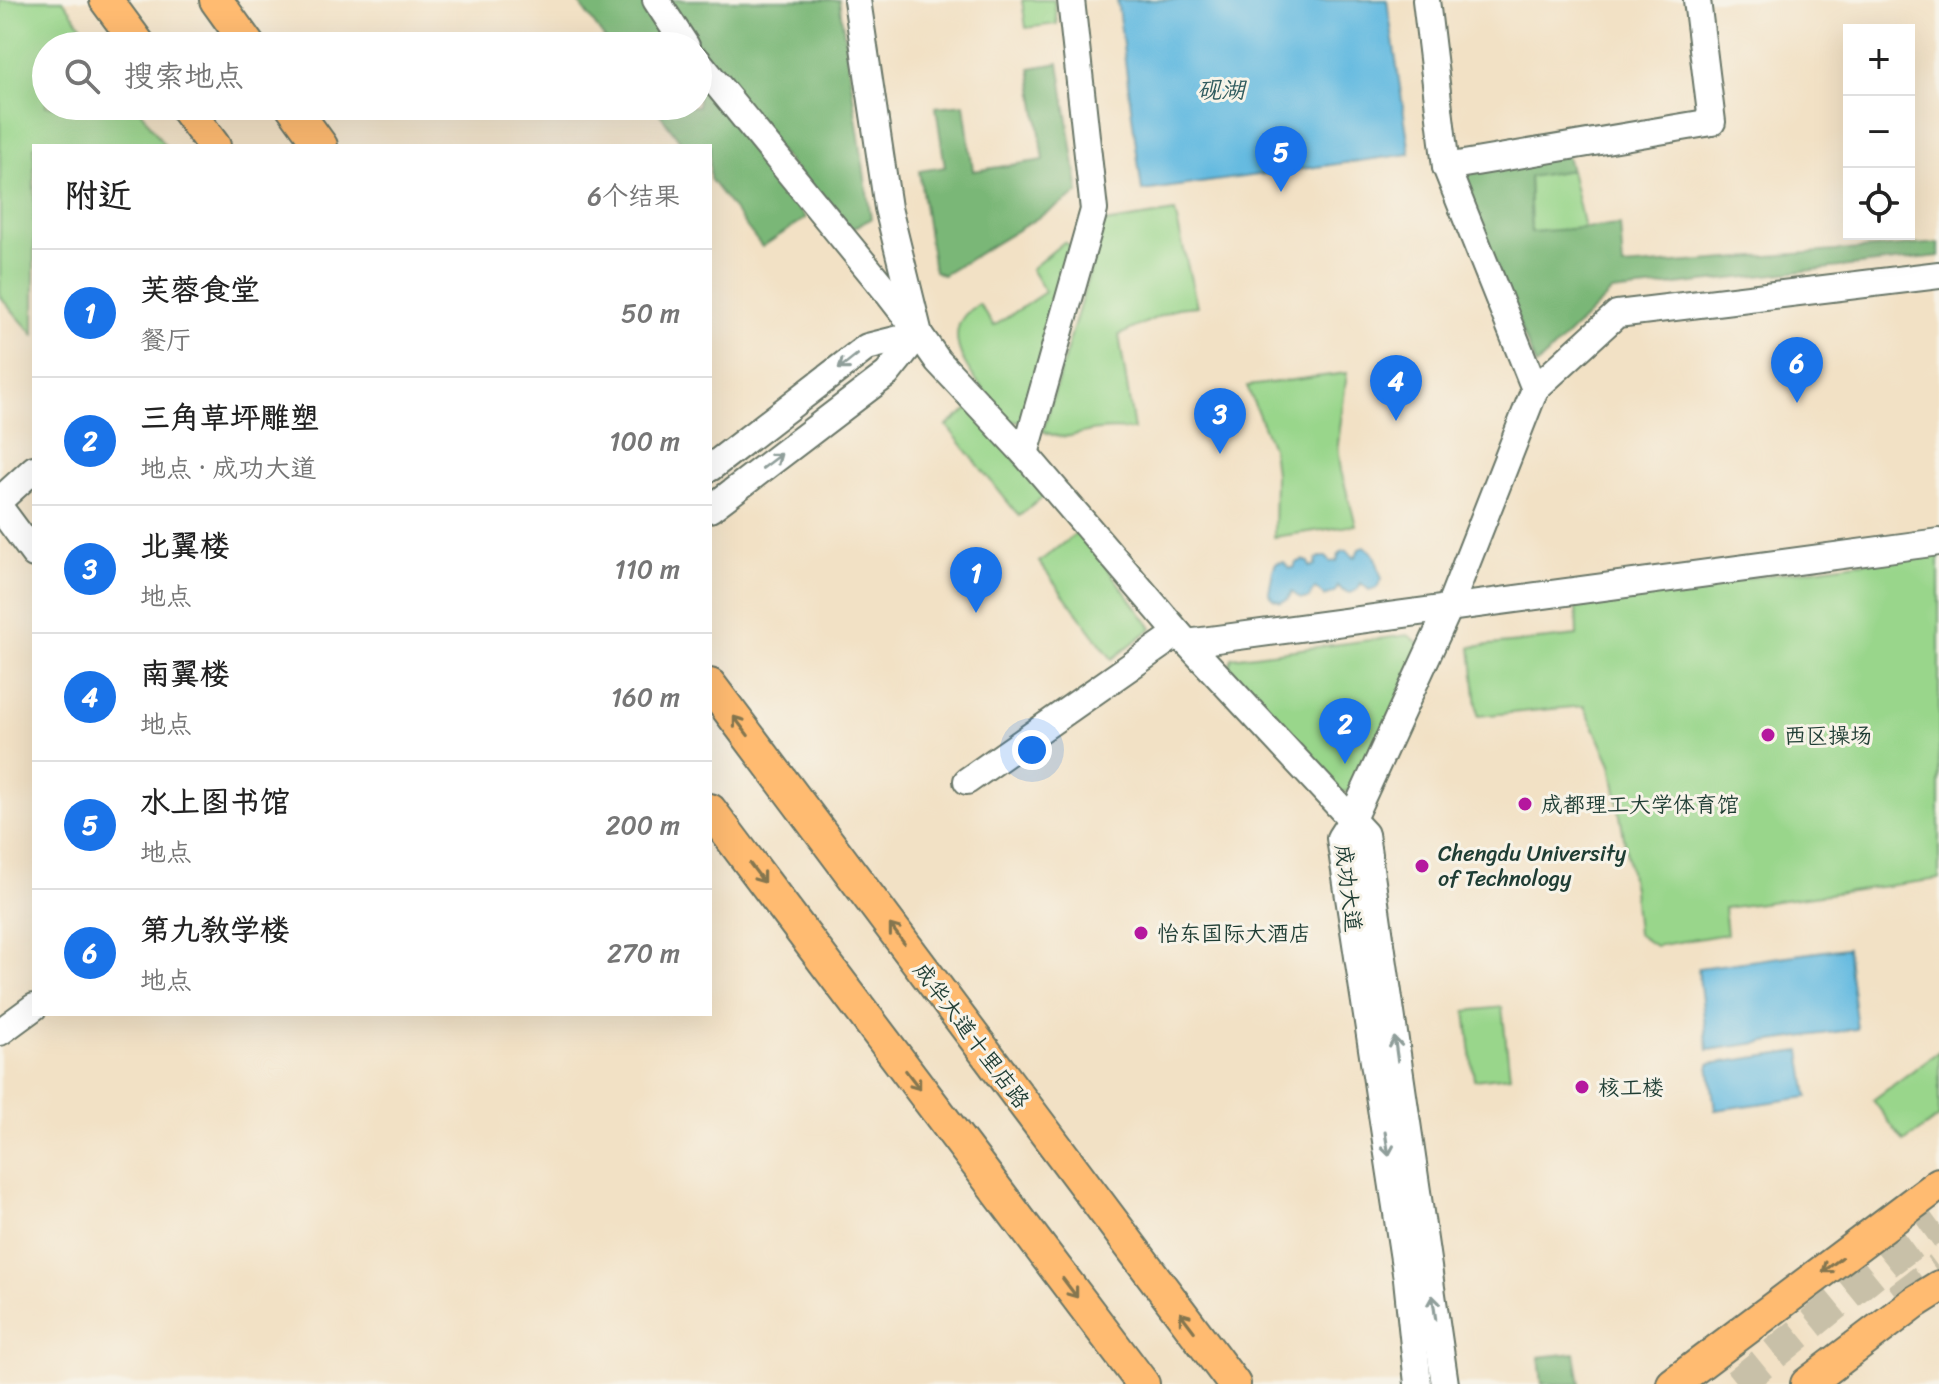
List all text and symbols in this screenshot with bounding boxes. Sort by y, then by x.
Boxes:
map controls [1843,24,1915,240]
button: + [1843,24,1915,96]
search box [32,32,712,120]
text: 搜索地点 [124,49,244,103]
icon: search [60,54,104,98]
water label: 砚湖 [1197,69,1248,111]
button: − [1843,96,1915,168]
pin: 5 [1255,126,1307,192]
text: 附近 [64,166,132,226]
button: locate [1843,168,1915,240]
text: 6个结果 [587,173,680,219]
text: 芙蓉食堂 [140,263,260,317]
text: 1 [84,290,96,336]
text: 50 m [621,290,680,336]
text: 餐厅 [140,317,192,363]
pin: 6 [1771,337,1823,403]
one-way arrow [838,353,859,370]
pin: 4 [1370,355,1422,421]
pin: 3 [1194,388,1246,454]
text: 三角草坪雕塑 [140,391,320,445]
text: 2 [82,418,98,464]
text: 100 m [609,418,680,464]
text: 地点 · 成功大道 [140,445,317,491]
one-way arrow [761,453,782,470]
text: 北翼楼 [140,519,230,573]
text: 3 [83,546,97,592]
text: 110 m [615,546,680,592]
pin: 1 [950,547,1002,613]
text: 地点 [140,573,192,619]
text: 南翼楼 [140,647,230,701]
text: 4 [82,674,98,720]
text: 160 m [611,674,680,720]
pin: 2 [1319,698,1371,764]
text: 地点 [140,701,192,747]
one-way arrow [732,716,749,738]
place label: 西区操场 [1784,716,1872,755]
marker: 西区操场 [1759,726,1777,744]
your location [1012,730,1052,770]
text: 水上图书馆 [140,775,290,829]
place label: 成都理工大学体育馆 [1541,785,1739,824]
marker: 成都理工大学体育馆 [1516,795,1534,813]
text: 5 [82,802,98,848]
text: 200 m [605,802,680,848]
text: 地点 [140,829,192,875]
place label: Chengdu University of Technology [1438,834,1627,898]
street label: 成功大道 [1324,842,1373,934]
marker: Chengdu University of Technology [1413,857,1431,875]
one-way arrow [749,861,765,883]
text: 第九教学楼 [140,903,290,957]
place label: 怡东国际大酒店 [1157,914,1311,953]
one-way arrow [888,924,905,946]
marker: 怡东国际大酒店 [1132,924,1150,942]
text: 6 [83,930,97,976]
text: 270 m [607,930,680,976]
street label: 成华大道十里店路 [903,953,1040,1117]
text: 地点 [140,957,192,1003]
one-way arrow [1388,1037,1403,1063]
place label: 核工楼 [1598,1068,1664,1107]
one-way arrow [905,1069,922,1090]
marker: 核工楼 [1573,1078,1591,1096]
one-way arrow [1380,1131,1395,1156]
one-way arrow [1822,1256,1843,1273]
one-way arrow [1061,1277,1078,1298]
one-way arrow [1426,1295,1441,1320]
one-way arrow [1179,1311,1196,1333]

